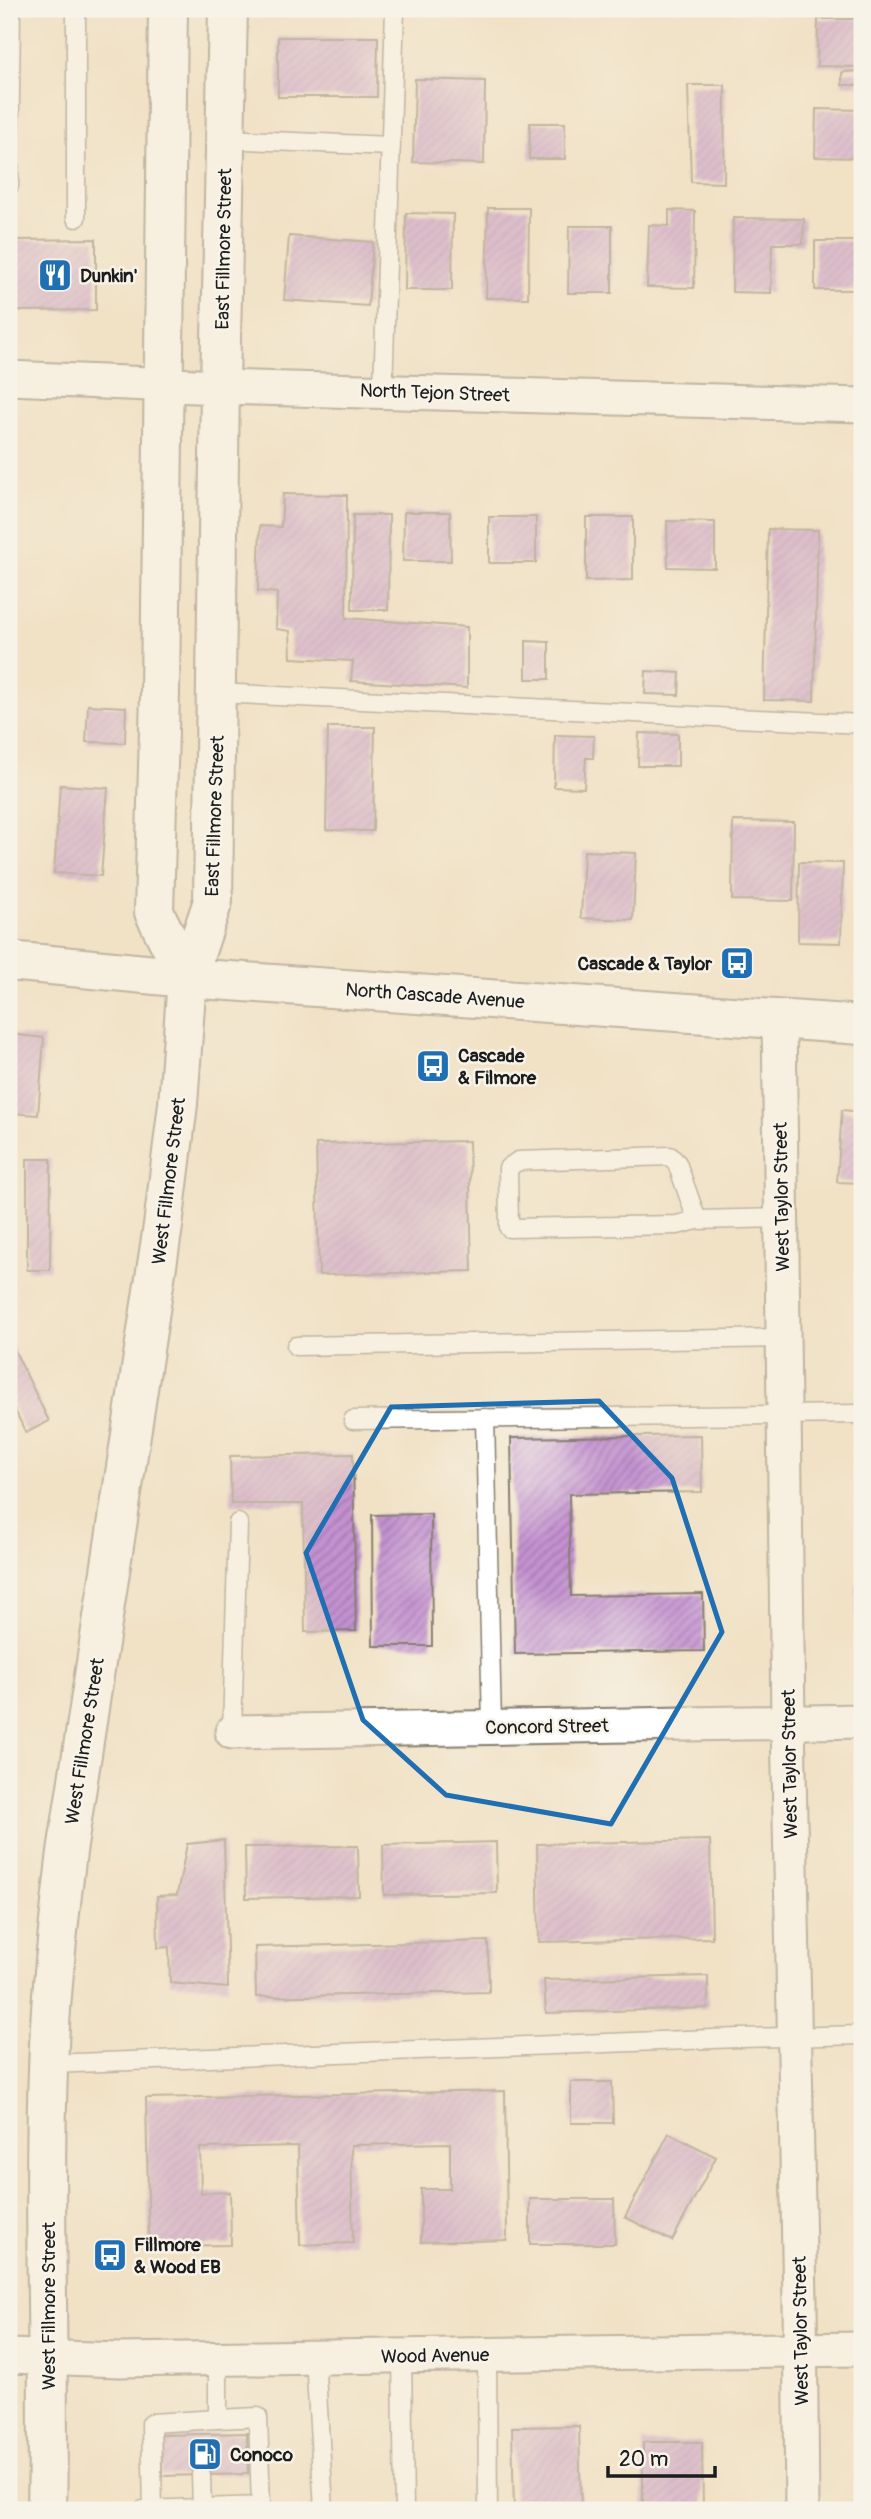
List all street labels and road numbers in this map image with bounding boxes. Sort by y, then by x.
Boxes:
street label: East Fillmore Street [211,168,237,330]
street label: North Tejon Street [360,378,511,408]
street label: East Fillmore Street [200,735,230,897]
street label: North Cascade Avenue [345,978,526,1014]
street label: West Fillmore Street [147,1096,191,1266]
street label: West Taylor Street [769,1122,795,1272]
street label: West Fillmore Street [60,1656,110,1826]
street label: West Taylor Street [777,1689,803,1839]
street label: Concord Street [485,1714,609,1740]
street label: West Fillmore Street [37,2222,61,2390]
street label: West Taylor Street [788,2256,814,2406]
street label: Wood Avenue [381,2343,490,2369]

